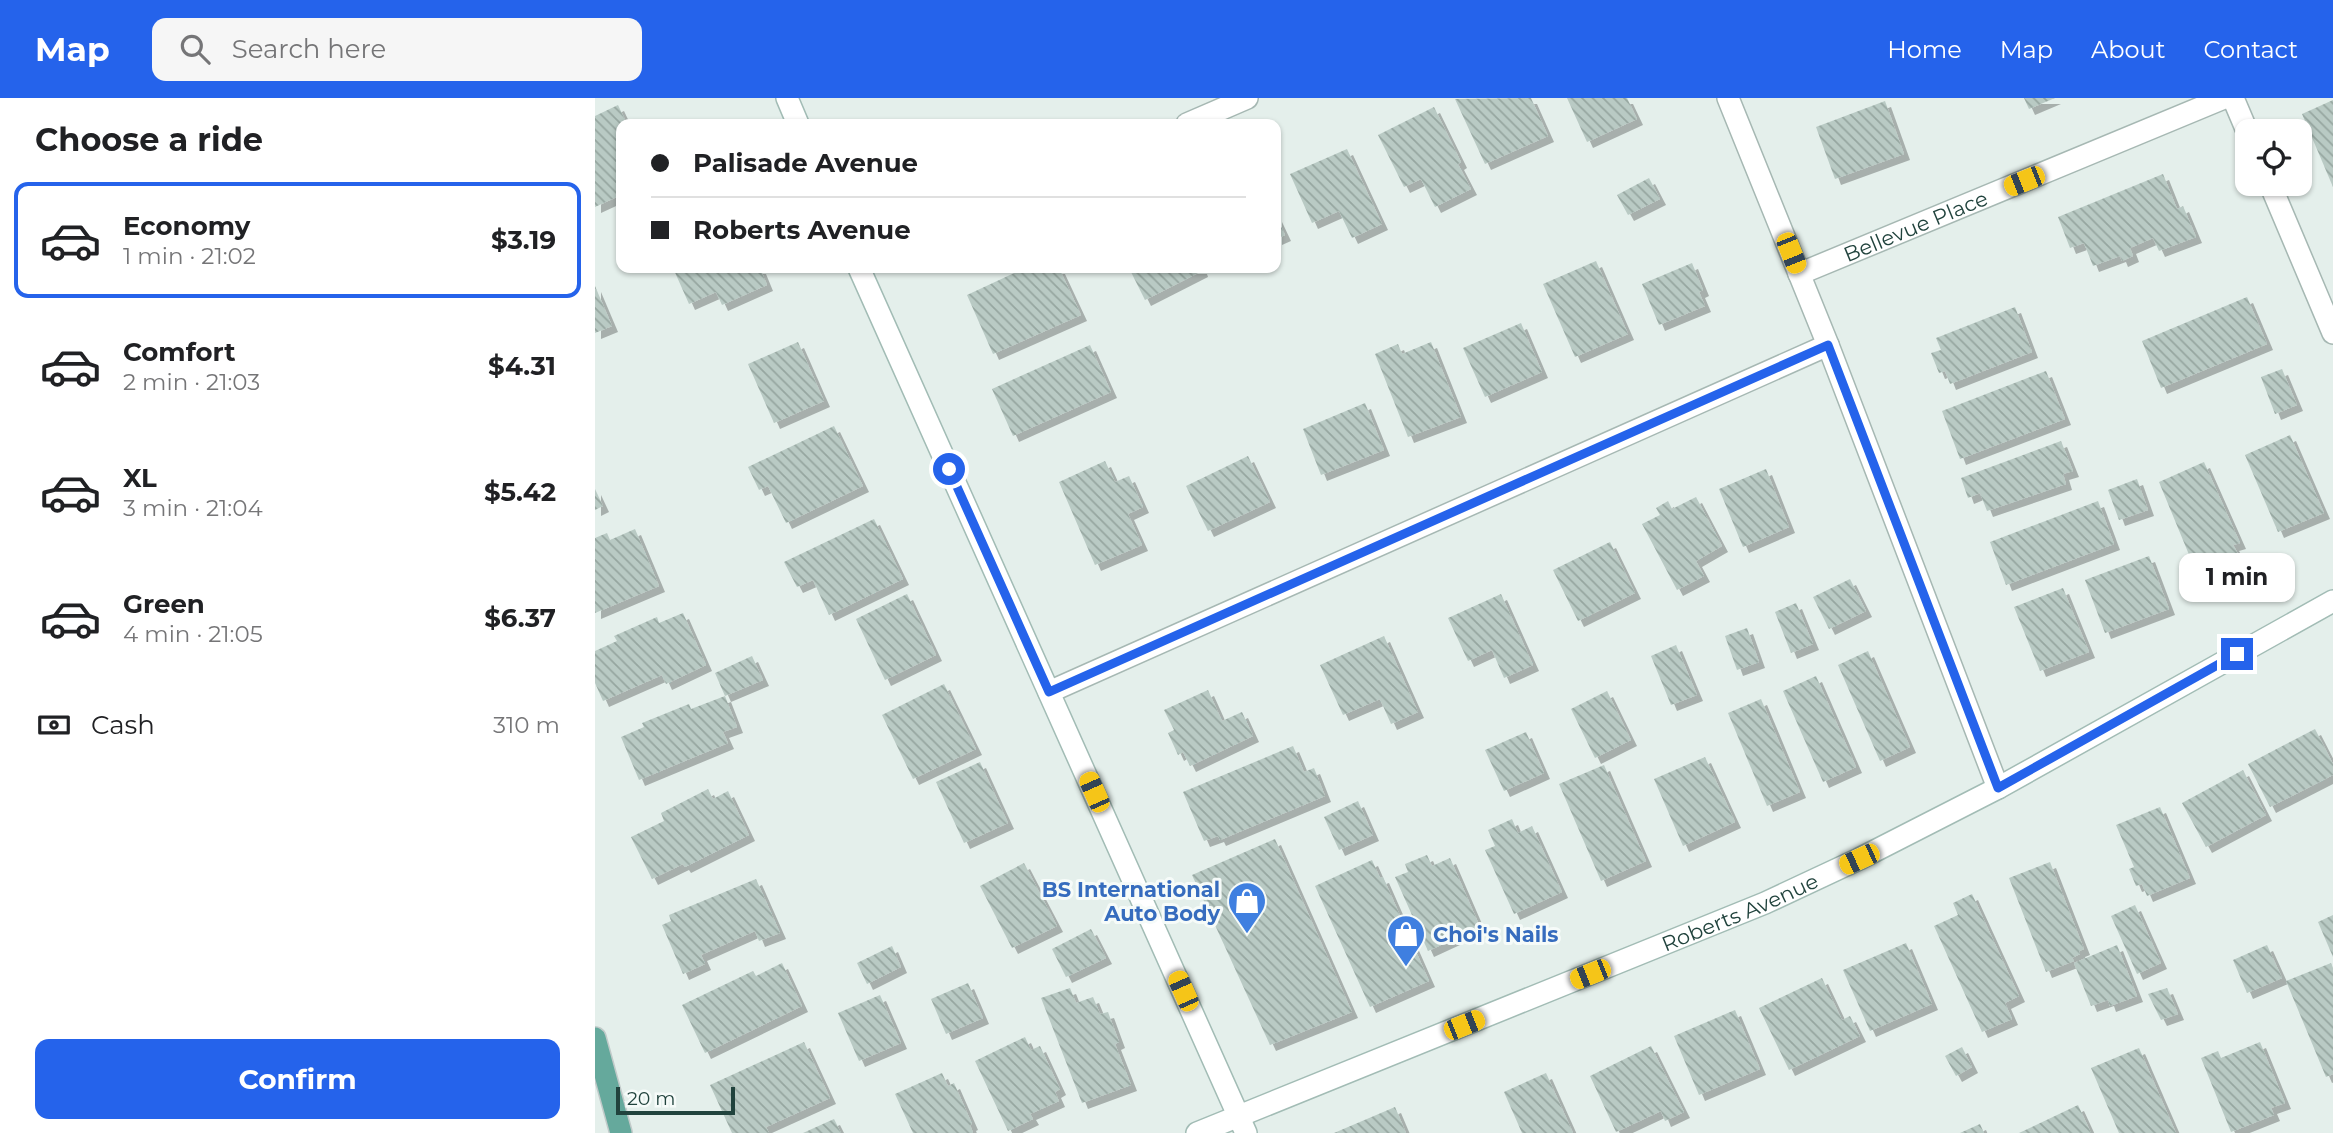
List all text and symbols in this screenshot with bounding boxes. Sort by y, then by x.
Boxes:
search box [152,18,642,81]
text: Map [35,29,110,69]
icon: search [176,30,214,68]
text: Search here [232,33,386,65]
text: Home [1887,35,1962,64]
text: Map [2000,35,2053,64]
text: About [2091,35,2165,64]
text: Contact [2203,35,2298,64]
map controls [2235,119,2312,196]
button: locate [2235,119,2312,196]
text: Choose a ride [35,120,263,159]
text: Palisade Avenue [693,147,918,179]
car [2001,163,2048,199]
street label: Bellevue Place [1840,185,1991,267]
icon: car [39,209,102,272]
text: Economy [123,210,250,242]
text: Roberts Avenue [693,214,911,246]
text: $3.19 [491,224,556,256]
car [1774,230,1809,276]
text: 1 min · 21:02 [123,242,256,270]
icon: car [39,335,102,398]
text: Comfort [123,336,235,368]
text: $4.31 [488,350,556,382]
text: 2 min · 21:03 [123,368,260,396]
route start [933,453,965,485]
icon: car [39,461,102,524]
text: XL [123,462,157,494]
text: $5.42 [484,476,556,508]
text: 3 min · 21:04 [123,494,263,522]
callout: 1 min [2179,552,2295,602]
text: 1 min [2206,563,2268,591]
icon: car [39,587,102,650]
text: Green [123,588,205,620]
text: $6.37 [484,602,556,634]
text: 4 min · 21:05 [123,620,263,648]
route end [2221,638,2253,670]
icon: cash [35,706,73,744]
text: Cash [91,709,155,741]
text: 310 m [493,711,560,739]
car [1076,769,1113,815]
car [1836,841,1883,877]
street label: Roberts Avenue [1658,868,1822,956]
place label: BS International Auto Body [1042,877,1220,926]
shop icon: BS International Auto Body [1226,880,1268,935]
shop icon: Choi's Nails [1385,913,1427,968]
place label: Choi's Nails [1433,922,1559,947]
car [1567,956,1614,992]
car [1165,968,1202,1014]
car [1441,1007,1488,1043]
button: Confirm [35,1039,560,1119]
scale bar [616,1084,735,1116]
text: 20 m [627,1087,675,1110]

